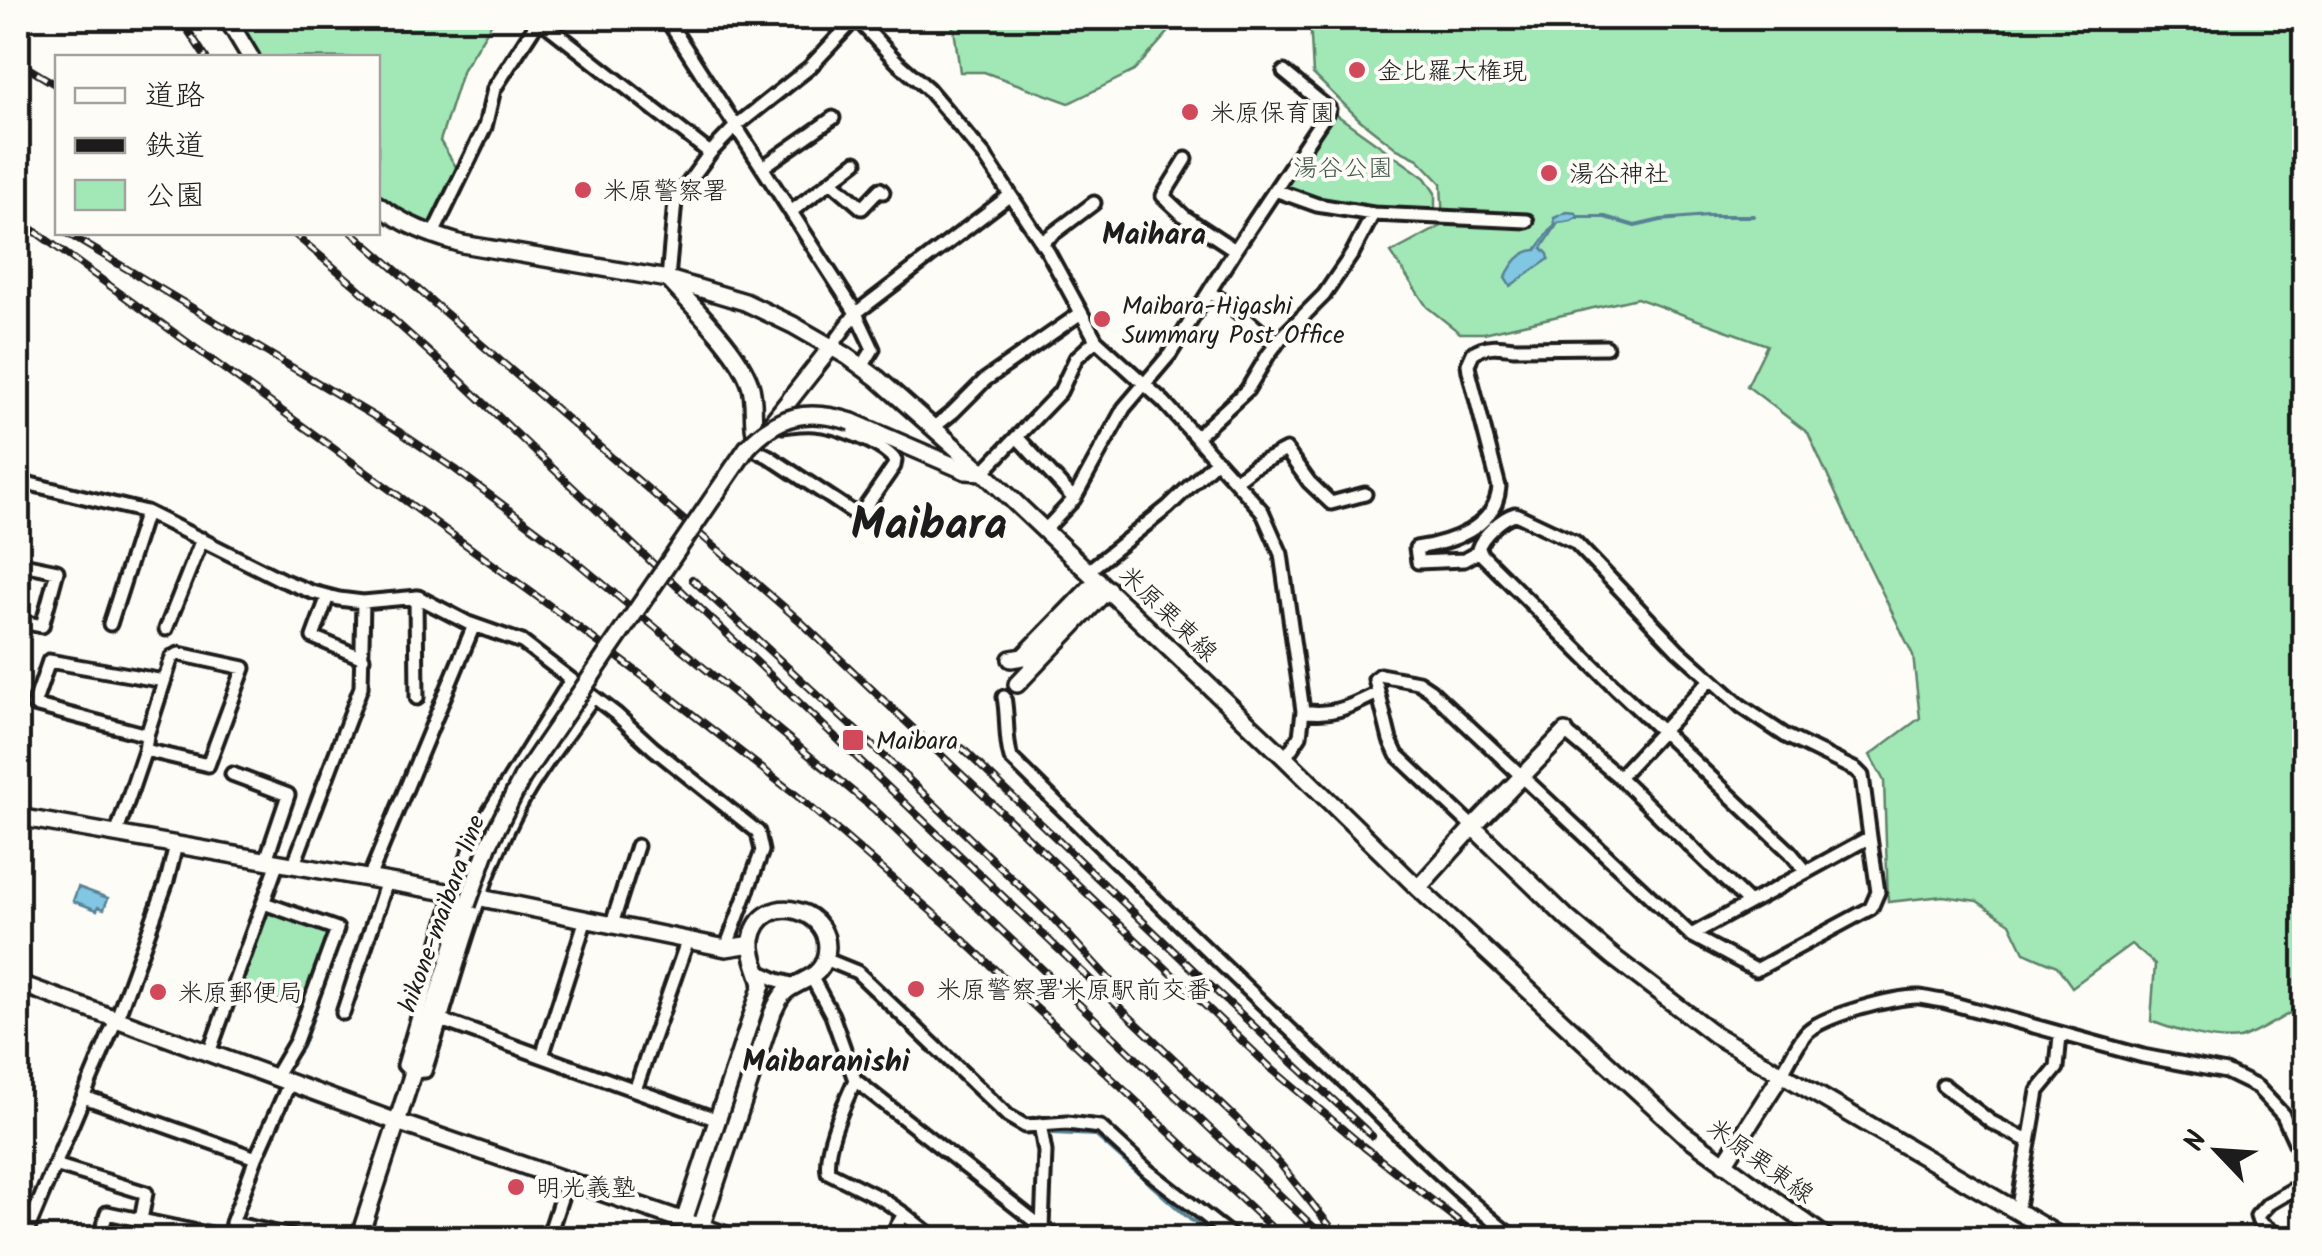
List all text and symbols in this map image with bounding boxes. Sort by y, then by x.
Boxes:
place label: 金比羅大権現 [1377,52,1527,92]
legend [55,55,380,235]
marker: 金比羅大権現 [1346,59,1368,81]
text: 道路 [145,73,205,121]
place label: 米原保育園 [1210,94,1335,134]
marker: 米原保育園 [1179,101,1201,123]
text: 鉄道 [145,123,205,171]
park label: 湯谷公園 [1293,149,1393,189]
place label: 湯谷神社 [1569,155,1669,195]
marker: 湯谷神社 [1538,162,1560,184]
place label: 米原警察署 [603,172,728,212]
text: 公園 [145,173,205,221]
marker: 米原警察署 [572,179,594,201]
district label: Maihara [1102,212,1206,260]
place label: Maibara-Higashi Summary Post Office [1122,287,1344,356]
marker: Maibara-Higashi Summary Post Office [1091,308,1113,330]
district label: Maibara [851,491,1007,563]
street label: 米原栗東線 [1109,557,1226,672]
place label: Maibara [876,722,958,762]
marker: Maibara [840,727,866,753]
street label: hikone-maibara line [389,809,497,1018]
place label: 米原警察署米原駅前交番 [936,971,1211,1011]
place label: 米原郵便局 [178,974,303,1014]
marker: 米原警察署米原駅前交番 [905,978,927,1000]
marker: 米原郵便局 [147,981,169,1003]
district label: Maibaranishi [742,1039,911,1087]
north arrow [2167,1101,2267,1201]
street label: 米原栗東線 [1697,1109,1822,1215]
text: N [2172,1124,2221,1159]
place label: 明光義塾 [536,1169,636,1209]
marker: 明光義塾 [505,1176,527,1198]

